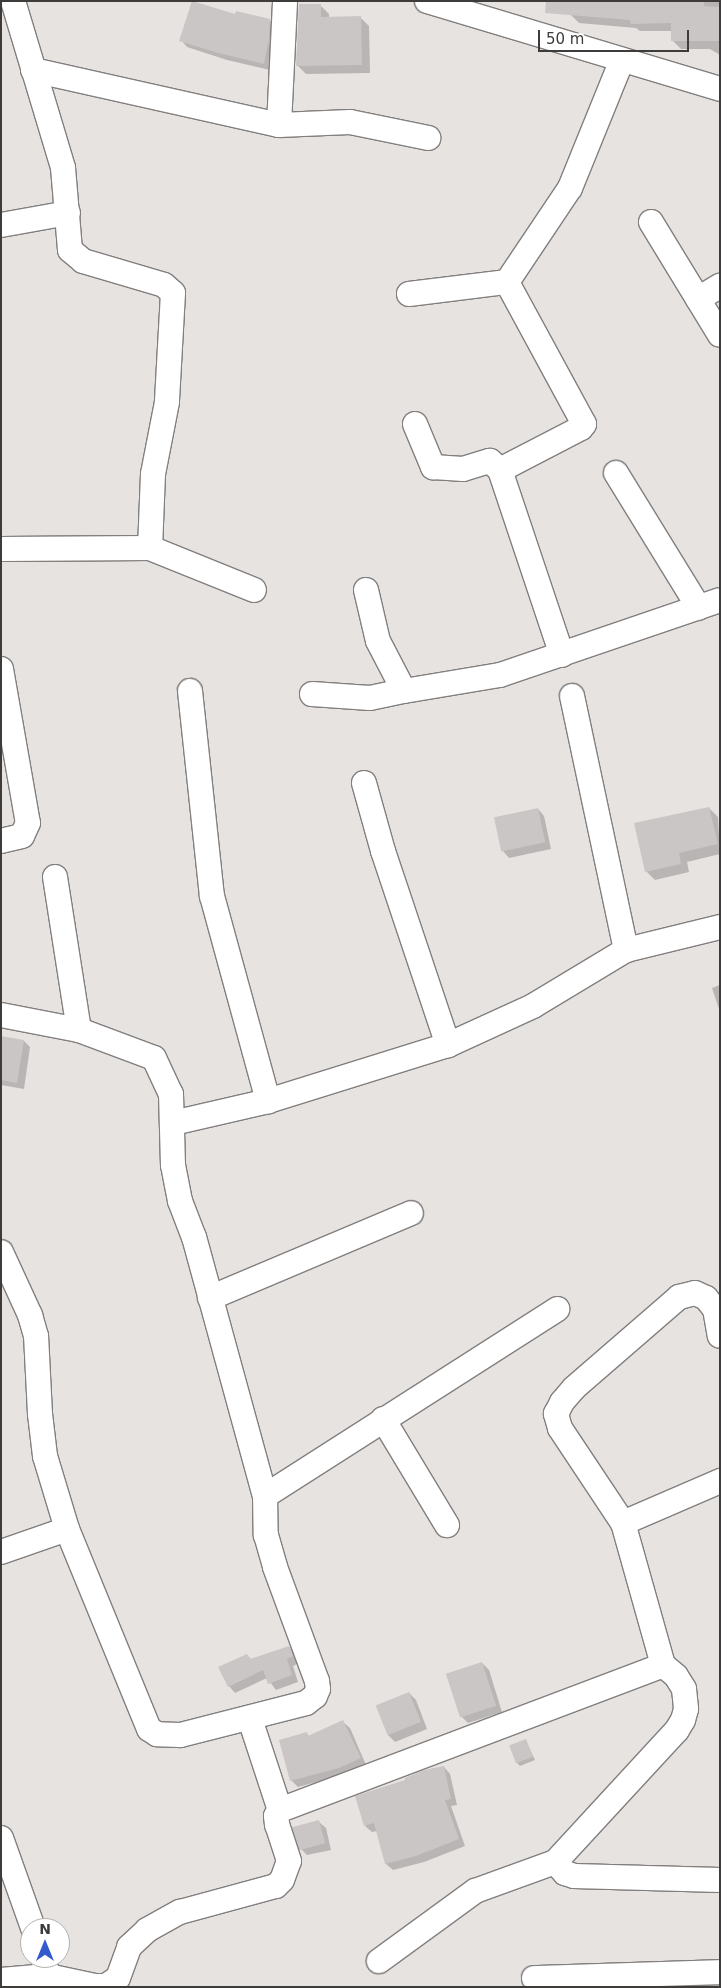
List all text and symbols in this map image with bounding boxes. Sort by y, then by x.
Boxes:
scale bar [541,20,692,52]
text: 50 m [546,30,584,48]
north arrow [20,1918,70,1968]
text: N [39,1921,51,1937]

